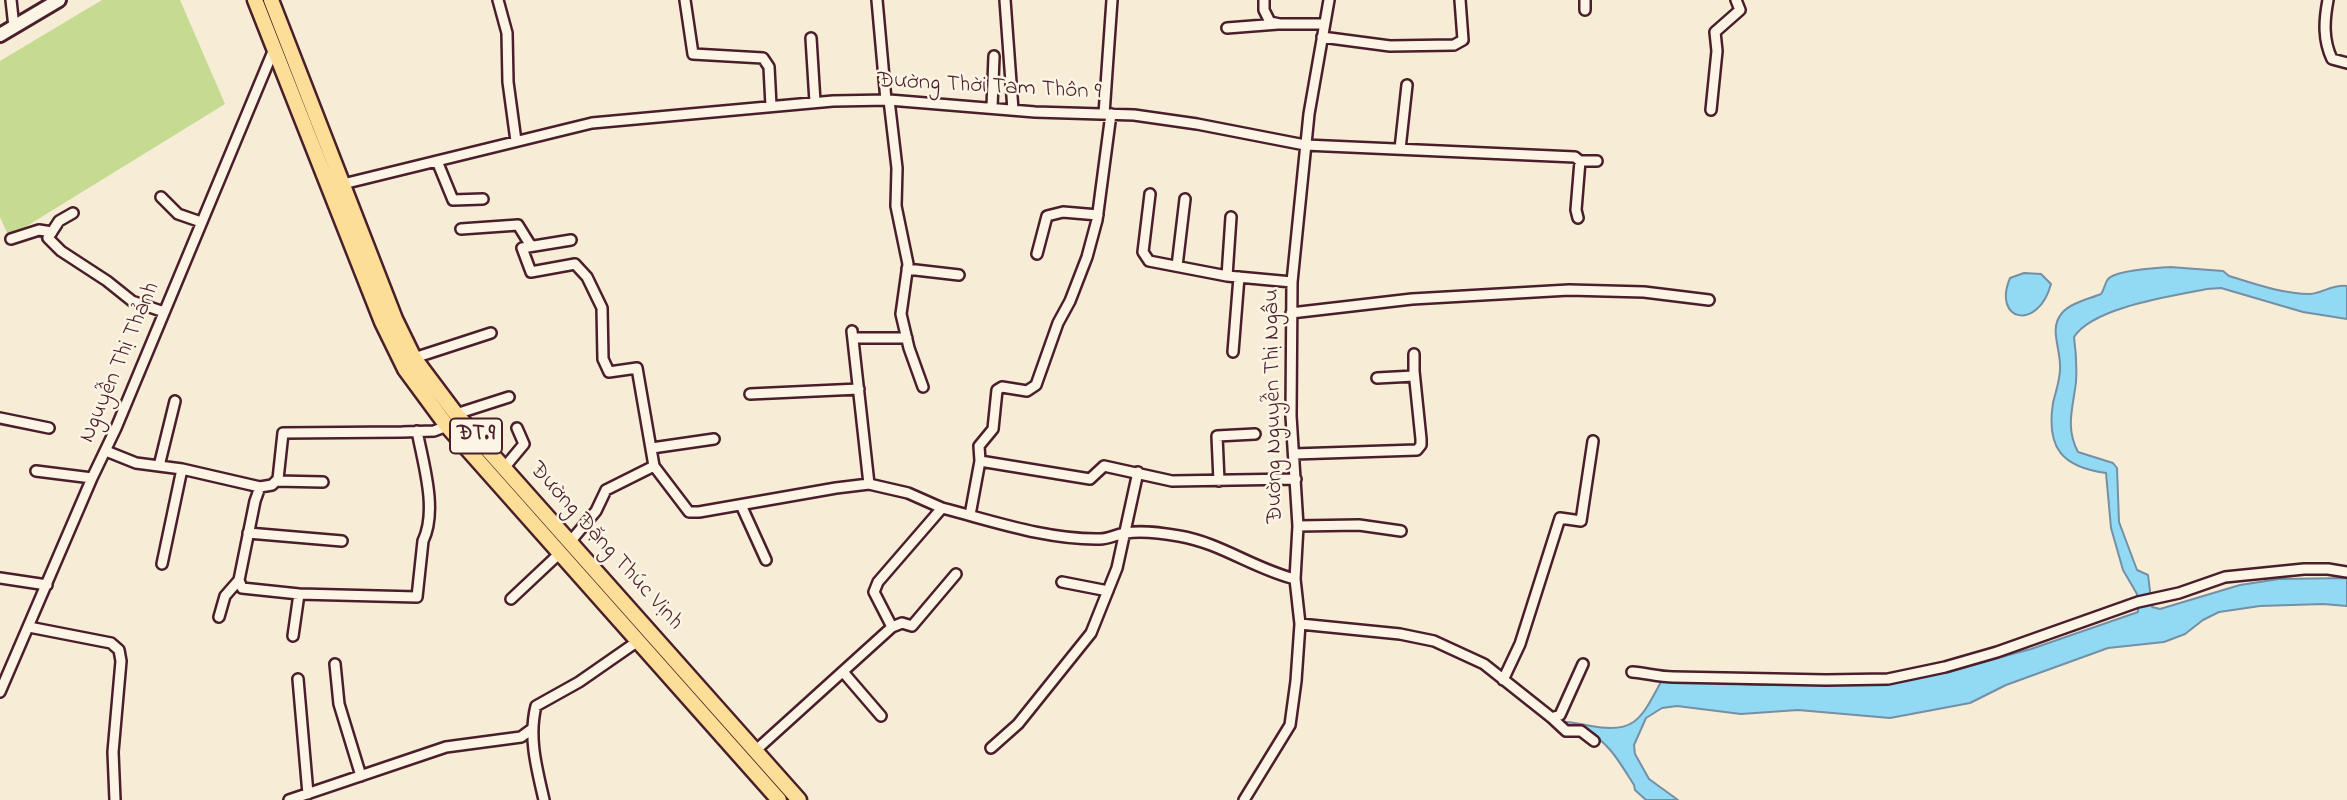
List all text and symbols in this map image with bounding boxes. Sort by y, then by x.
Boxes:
street label: Đường Thời Tam Thôn 9 [876,68,1102,108]
street label: Nguyễn Thị Thảnh [75,279,167,447]
street label: Đường Nguyễn Thị Ngâu [1259,288,1291,524]
road number: ĐT.9 [450,418,502,453]
street label: Đường Đặng Thúc Vịnh [522,457,688,637]

